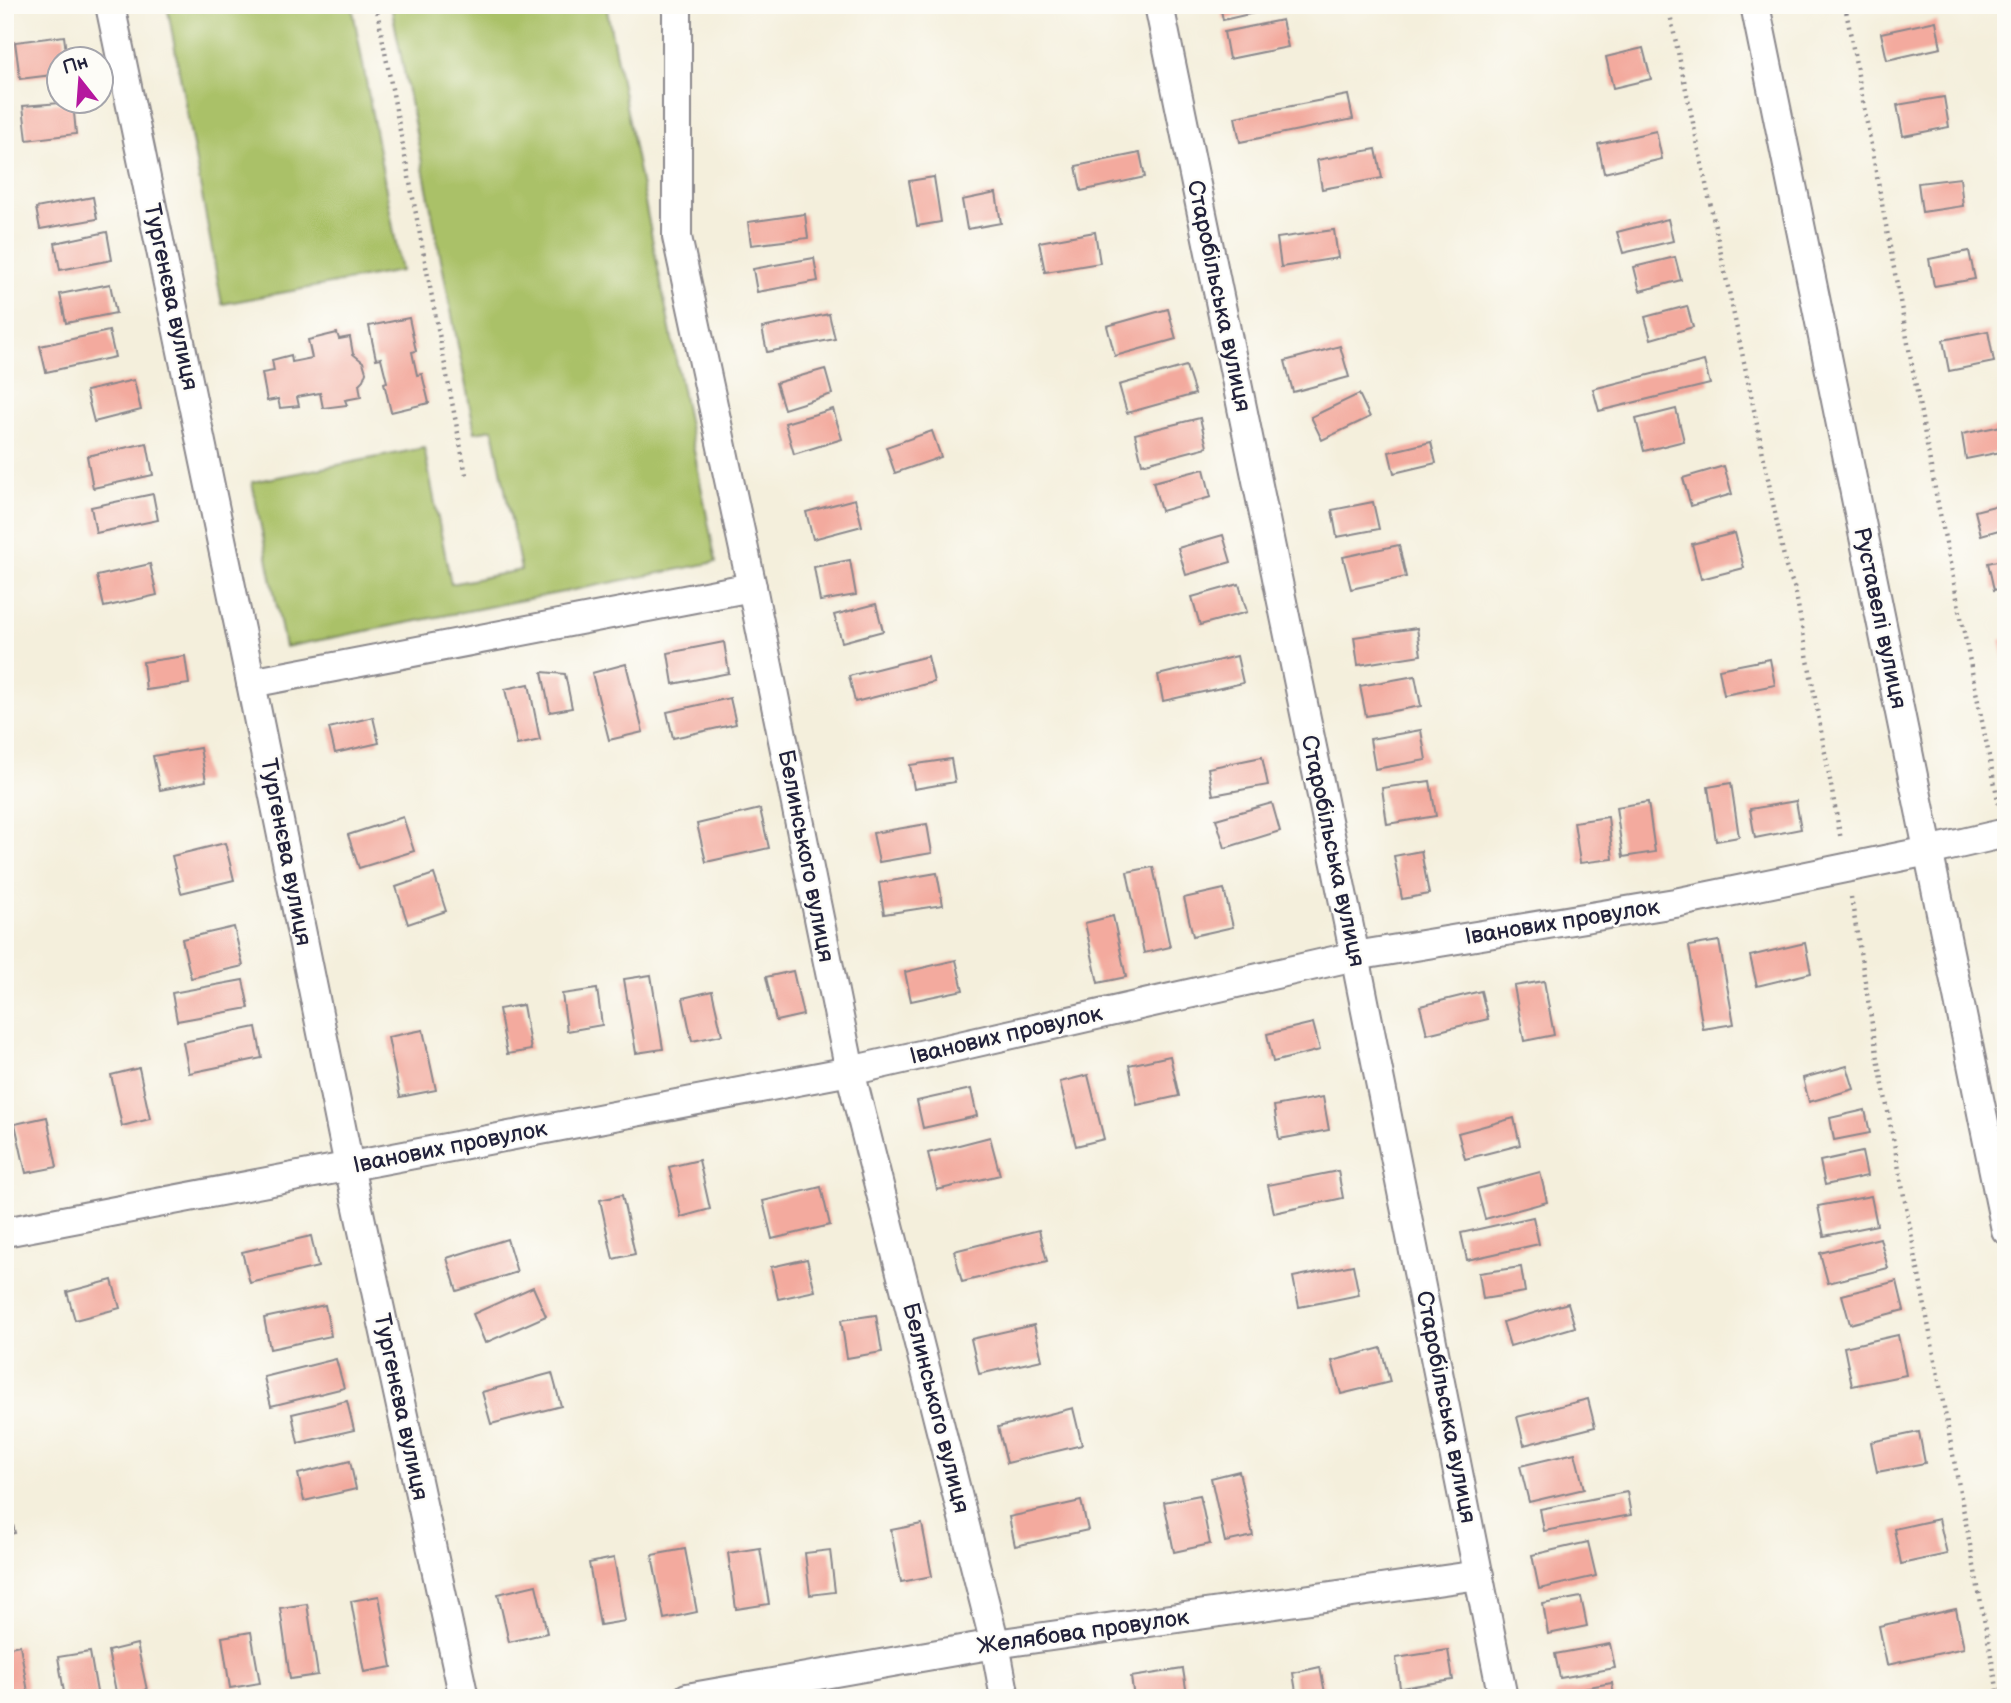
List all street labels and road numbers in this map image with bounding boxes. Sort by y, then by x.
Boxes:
street label: Старобільська вулиця [1181,178,1257,414]
street label: Тургенєва вулиця [138,201,204,393]
street label: Руставелі вулиця [1847,525,1913,711]
street label: Старобільська вулиця [1295,733,1371,969]
street label: Белинського вулиця [772,747,840,965]
street label: Тургенєва вулиця [254,756,318,948]
street label: Іванових провулок [1463,893,1662,951]
street label: Іванових провулок [907,999,1106,1071]
street label: Іванових провулок [351,1114,550,1180]
street label: Старобільська вулиця [1410,1288,1482,1526]
street label: Белинського вулиця [896,1300,976,1516]
street label: Тургенєва вулиця [368,1311,434,1503]
street label: Желябова провулок [975,1603,1191,1661]

